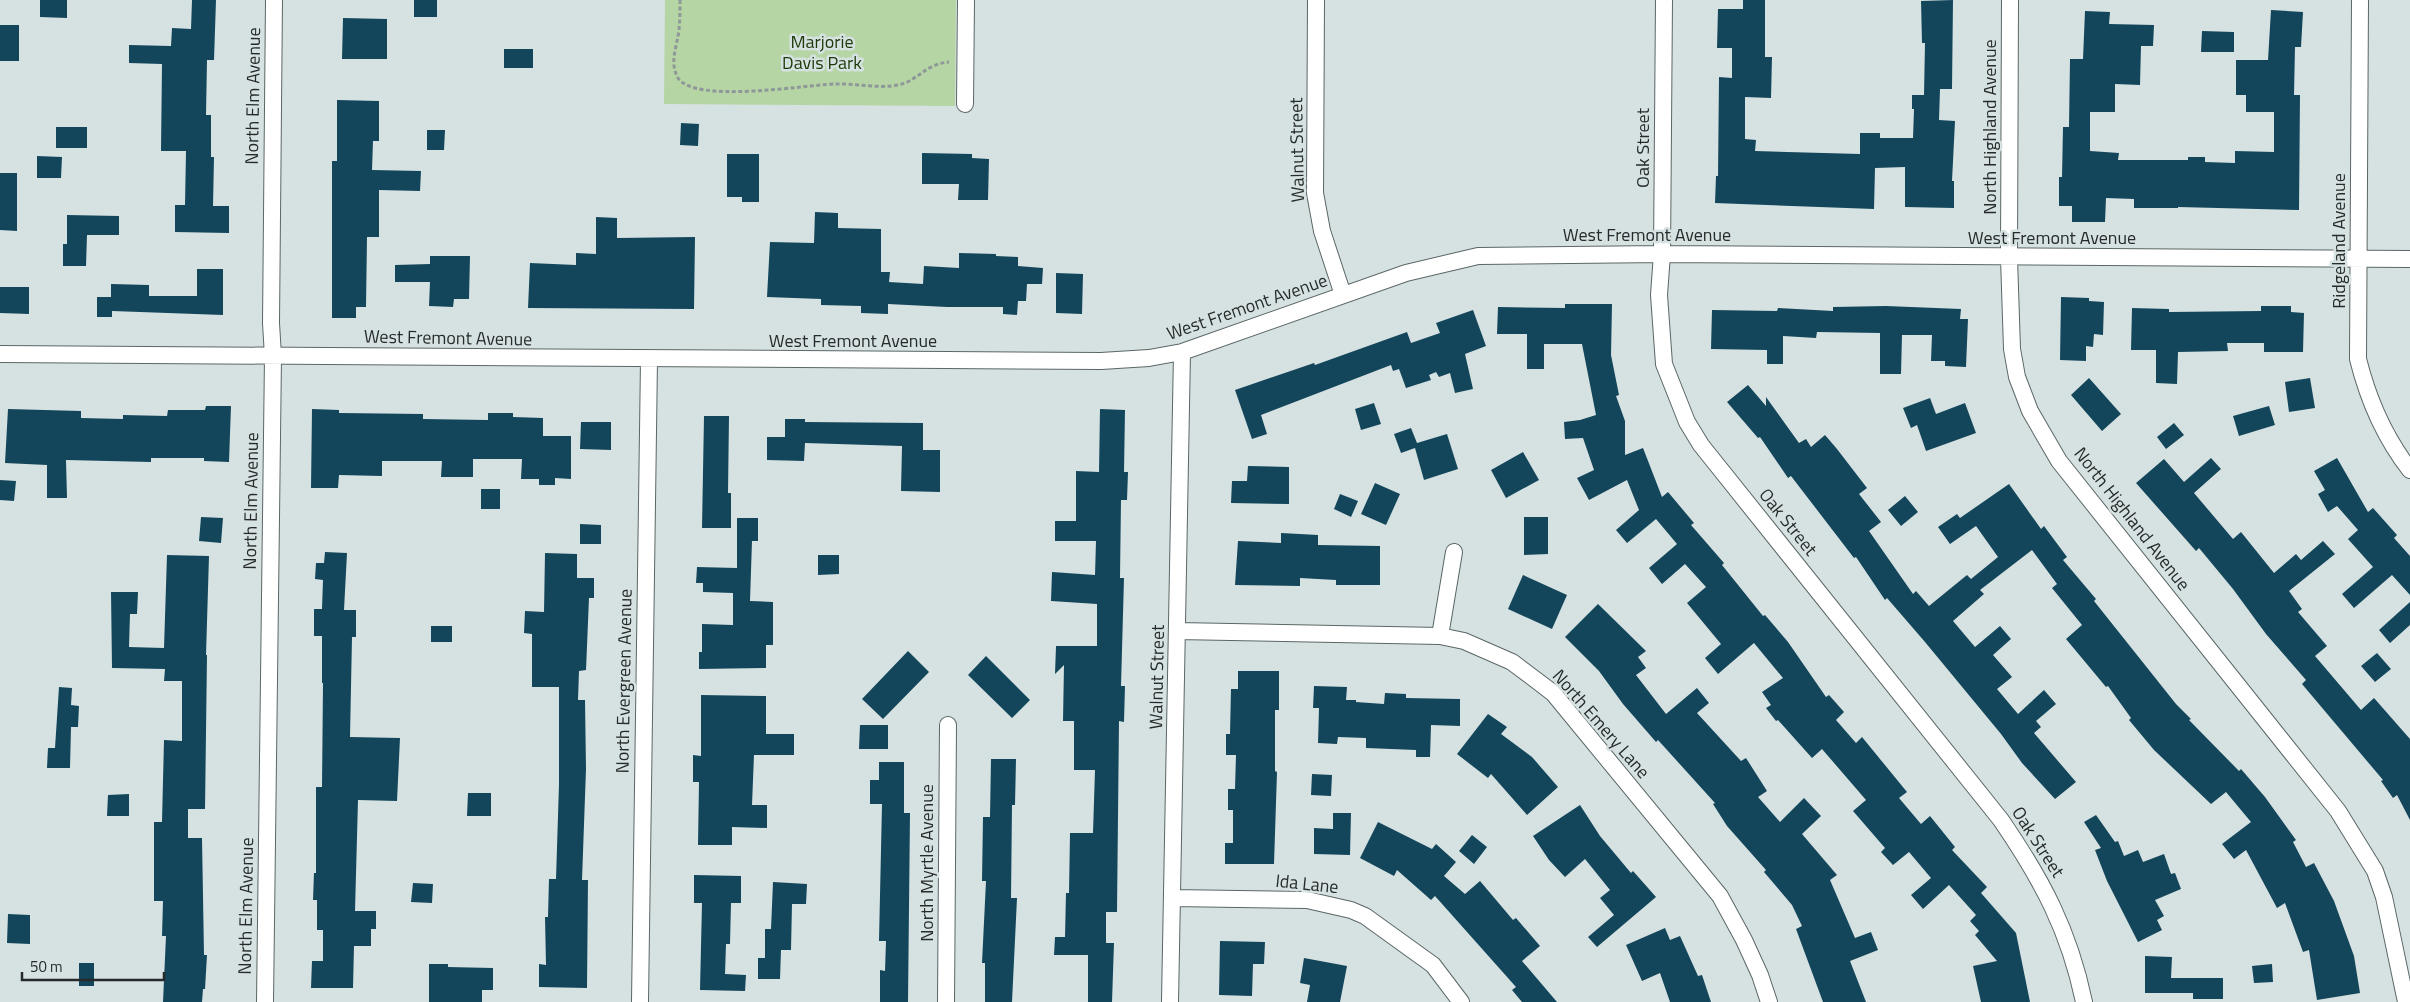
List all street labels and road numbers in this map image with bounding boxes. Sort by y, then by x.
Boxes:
street label: North Elm Avenue [238,27,267,165]
street label: North Highland Avenue [1976,39,2003,215]
street label: Walnut Street [1282,97,1311,203]
street label: Oak Street [1629,107,1656,188]
street label: Ridgeland Avenue [2325,173,2352,309]
street label: West Fremont Avenue [1563,221,1731,248]
street label: West Fremont Avenue [1968,224,2136,251]
street label: West Fremont Avenue [1163,266,1331,347]
street label: West Fremont Avenue [364,323,532,352]
street label: West Fremont Avenue [769,327,937,354]
street label: North Elm Avenue [236,432,265,570]
street label: North Highland Avenue [2068,441,2197,596]
street label: Oak Street [1753,482,1824,562]
street label: North Evergreen Avenue [608,588,639,774]
street label: Walnut Street [1142,624,1171,730]
street label: North Emery Lane [1546,663,1657,784]
street label: North Myrtle Avenue [913,784,940,942]
street label: Oak Street [2005,801,2072,883]
street label: North Elm Avenue [231,837,260,975]
street label: Ida Lane [1274,867,1340,900]

